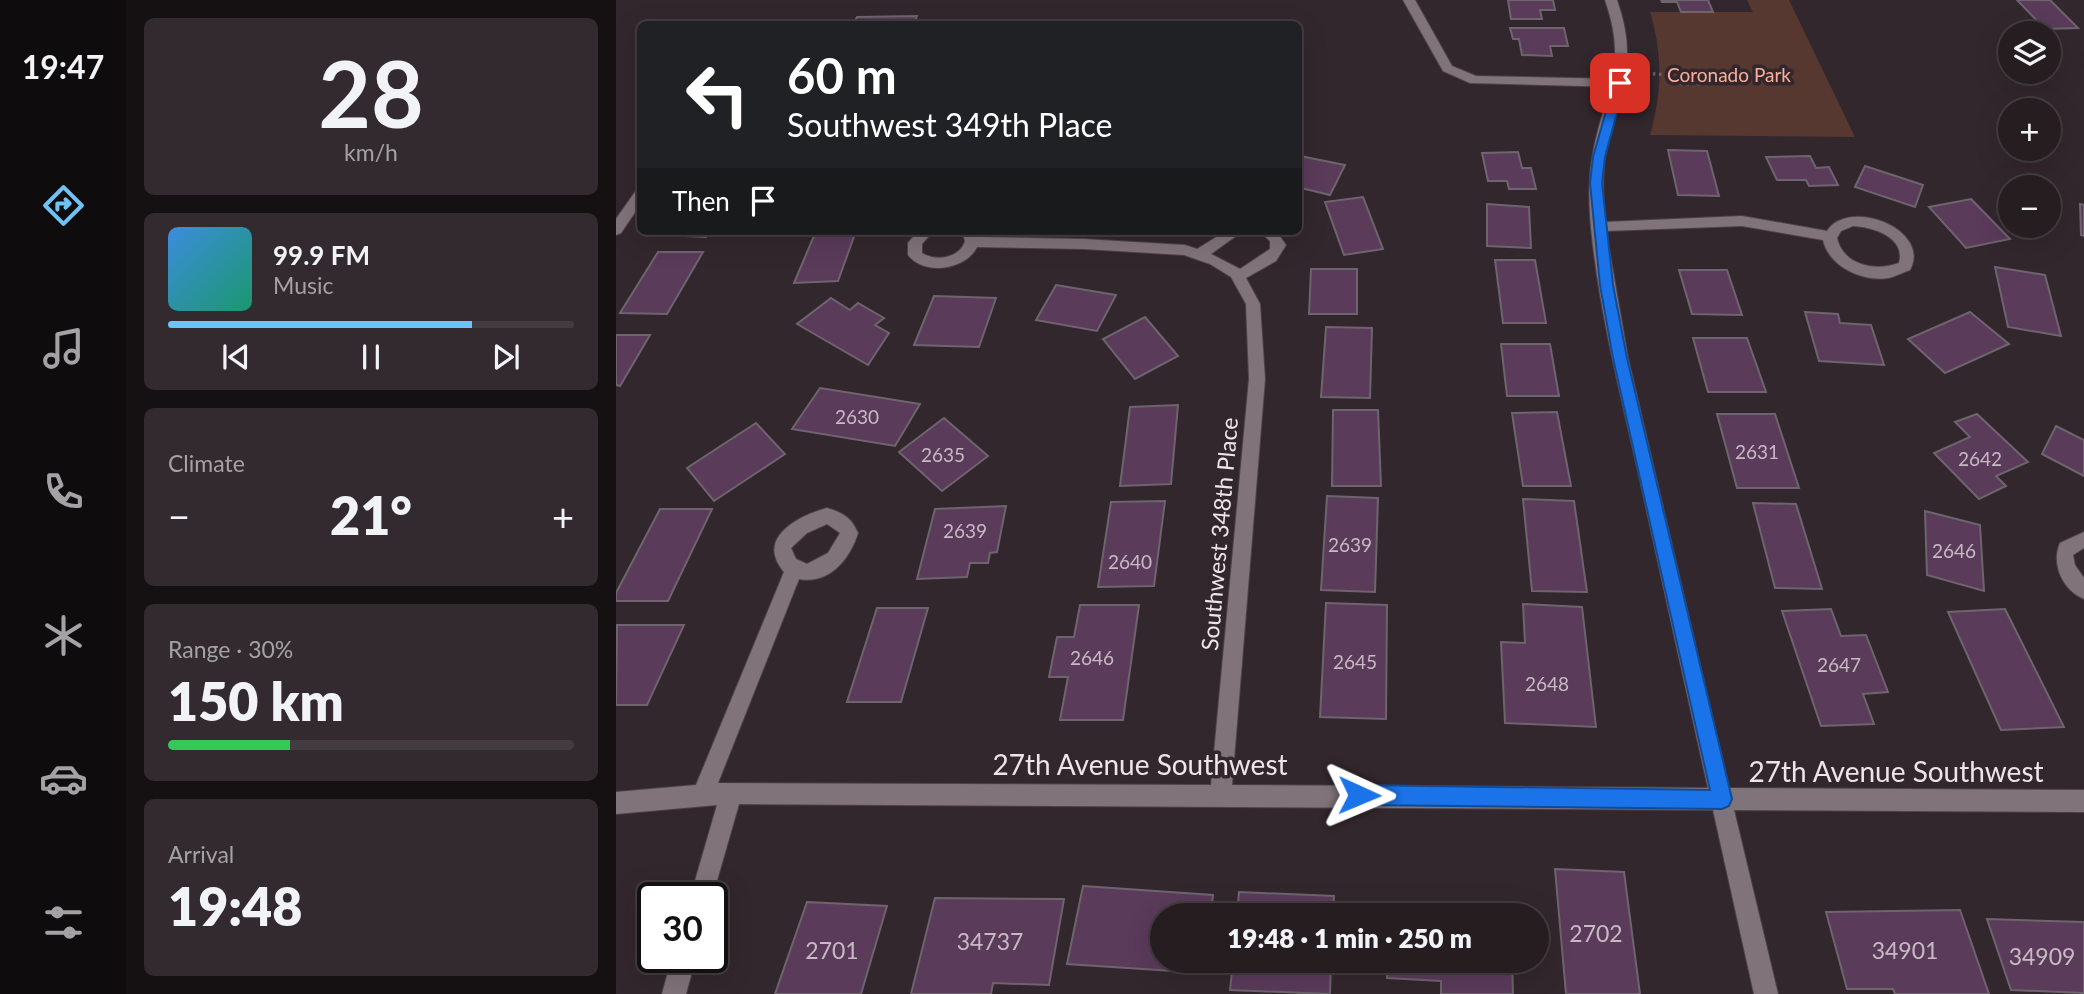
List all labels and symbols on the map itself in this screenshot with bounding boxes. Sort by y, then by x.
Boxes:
pin [1590,53,1650,113]
park label: Coronado Park [1667,63,1791,86]
house number: 2630 [835,405,879,428]
street label: Southwest 348th Place [1195,416,1243,652]
house number: 2631 [1735,440,1779,463]
house number: 2635 [921,443,965,466]
house number: 2642 [1958,447,2002,470]
house number: 2639 [943,519,987,542]
house number: 2639 [1328,533,1372,556]
house number: 2646 [1932,539,1976,562]
house number: 2640 [1108,550,1152,573]
house number: 2646 [1070,646,1114,669]
house number: 2645 [1333,650,1377,673]
house number: 2647 [1817,653,1861,676]
house number: 2648 [1525,672,1569,695]
street label: 27th Avenue Southwest [992,747,1288,781]
street label: 27th Avenue Southwest [1748,754,2044,788]
position arrow [1322,758,1396,832]
speed limit sign: 30 [637,882,728,973]
house number: 2702 [1569,919,1623,947]
house number: 34737 [957,927,1023,955]
house number: 2701 [805,936,859,964]
house number: 34901 [1872,936,1938,964]
house number: 34909 [2009,942,2075,970]

